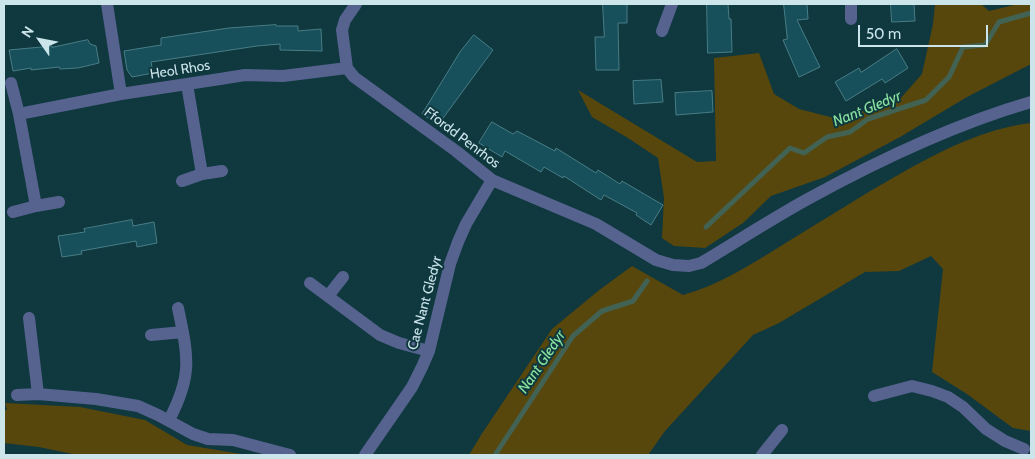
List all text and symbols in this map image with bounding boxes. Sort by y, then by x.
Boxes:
north arrow [15,15,65,65]
scale bar [860,15,990,47]
text: N [17,23,38,41]
text: 50 m [866,25,901,43]
street label: Heol Rhos [149,57,211,83]
water label: Nant Gledyr [830,87,904,131]
street label: Ffordd Penrhos [421,104,503,172]
street label: Cae Nant Gledyr [404,254,446,352]
water label: Nant Gledyr [514,327,570,397]

